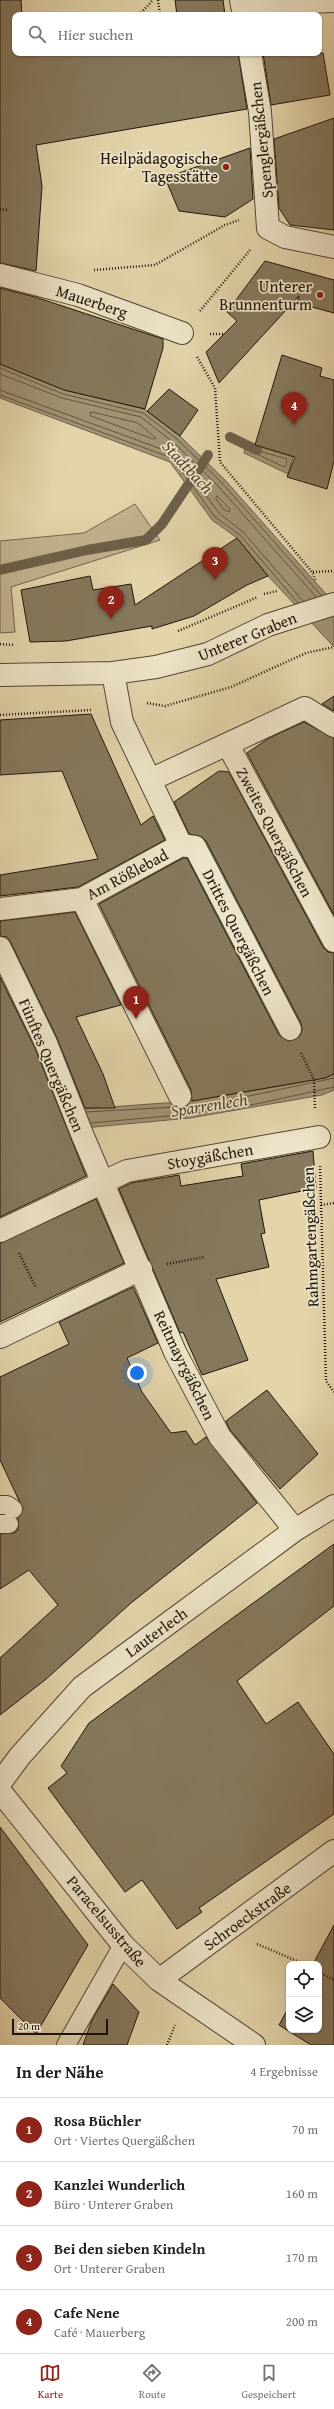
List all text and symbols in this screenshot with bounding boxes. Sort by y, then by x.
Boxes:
search box [12,12,322,56]
icon: search [26,23,48,45]
text: Hier suchen [58,24,133,45]
street label: Spenglergäßchen [243,81,279,199]
place label: Heilpädagogische Tagesstätte [100,146,218,188]
marker: Heilpädagogische Tagesstätte [221,162,231,172]
place label: Unterer Brunnenturm [219,274,312,316]
street label: Mauerberg [53,278,131,324]
marker: Unterer Brunnenturm [315,290,325,300]
pin: 4 [281,392,307,425]
water label: Stadtbach [157,434,220,499]
pin: 3 [202,547,228,580]
pin: 2 [98,586,124,619]
street label: Unterer Graben [194,605,300,667]
street label: Zweites Quergäßchen [231,763,319,901]
street label: Am Rößlebad [82,842,173,906]
street label: Drittes Quergäßchen [197,865,281,999]
pin: 1 [123,986,149,1019]
street label: Fünftes Quergäßchen [13,994,91,1136]
water label: Sparrenlech [169,1086,250,1123]
street label: Stoygäßchen [165,1137,255,1175]
street label: Rahmgartengäßchen [296,1166,324,1308]
street label: Reitmayrgäßchen [148,1306,222,1424]
your location [127,1363,147,1383]
street label: Lauterlech [120,1601,192,1663]
street label: Paracelsusstraße [61,1870,153,1972]
street label: Schroeckstraße [198,1876,296,1956]
map controls [286,1961,322,2033]
button: locate [286,1961,322,1997]
button: layers [286,1997,322,2033]
scale bar [12,2017,108,2036]
text: 20 m [18,2018,40,2034]
text: In der Nähe [16,2059,104,2084]
text: 4 Ergebnisse [250,2062,318,2081]
text: Rosa Büchler [54,2110,141,2131]
text: 1 [26,2120,32,2139]
text: 70 m [292,2120,318,2139]
text: Ort · Viertes Quergäßchen [54,2131,195,2150]
text: Kanzlei Wunderlich [54,2174,185,2195]
text: 2 [26,2184,32,2203]
text: 160 m [286,2184,318,2203]
text: Büro · Unterer Graben [54,2195,173,2214]
text: Bei den sieben Kindeln [54,2238,205,2259]
text: 3 [26,2248,32,2267]
text: 170 m [286,2248,318,2267]
text: Ort · Unterer Graben [54,2259,165,2278]
text: Cafe Nene [54,2302,120,2323]
text: 4 [26,2312,32,2331]
text: 200 m [286,2312,318,2331]
text: Café · Mauerberg [54,2323,145,2342]
tab: Karte [38,2362,63,2402]
tab: Route [139,2362,166,2402]
tab: Gespeichert [241,2362,296,2402]

